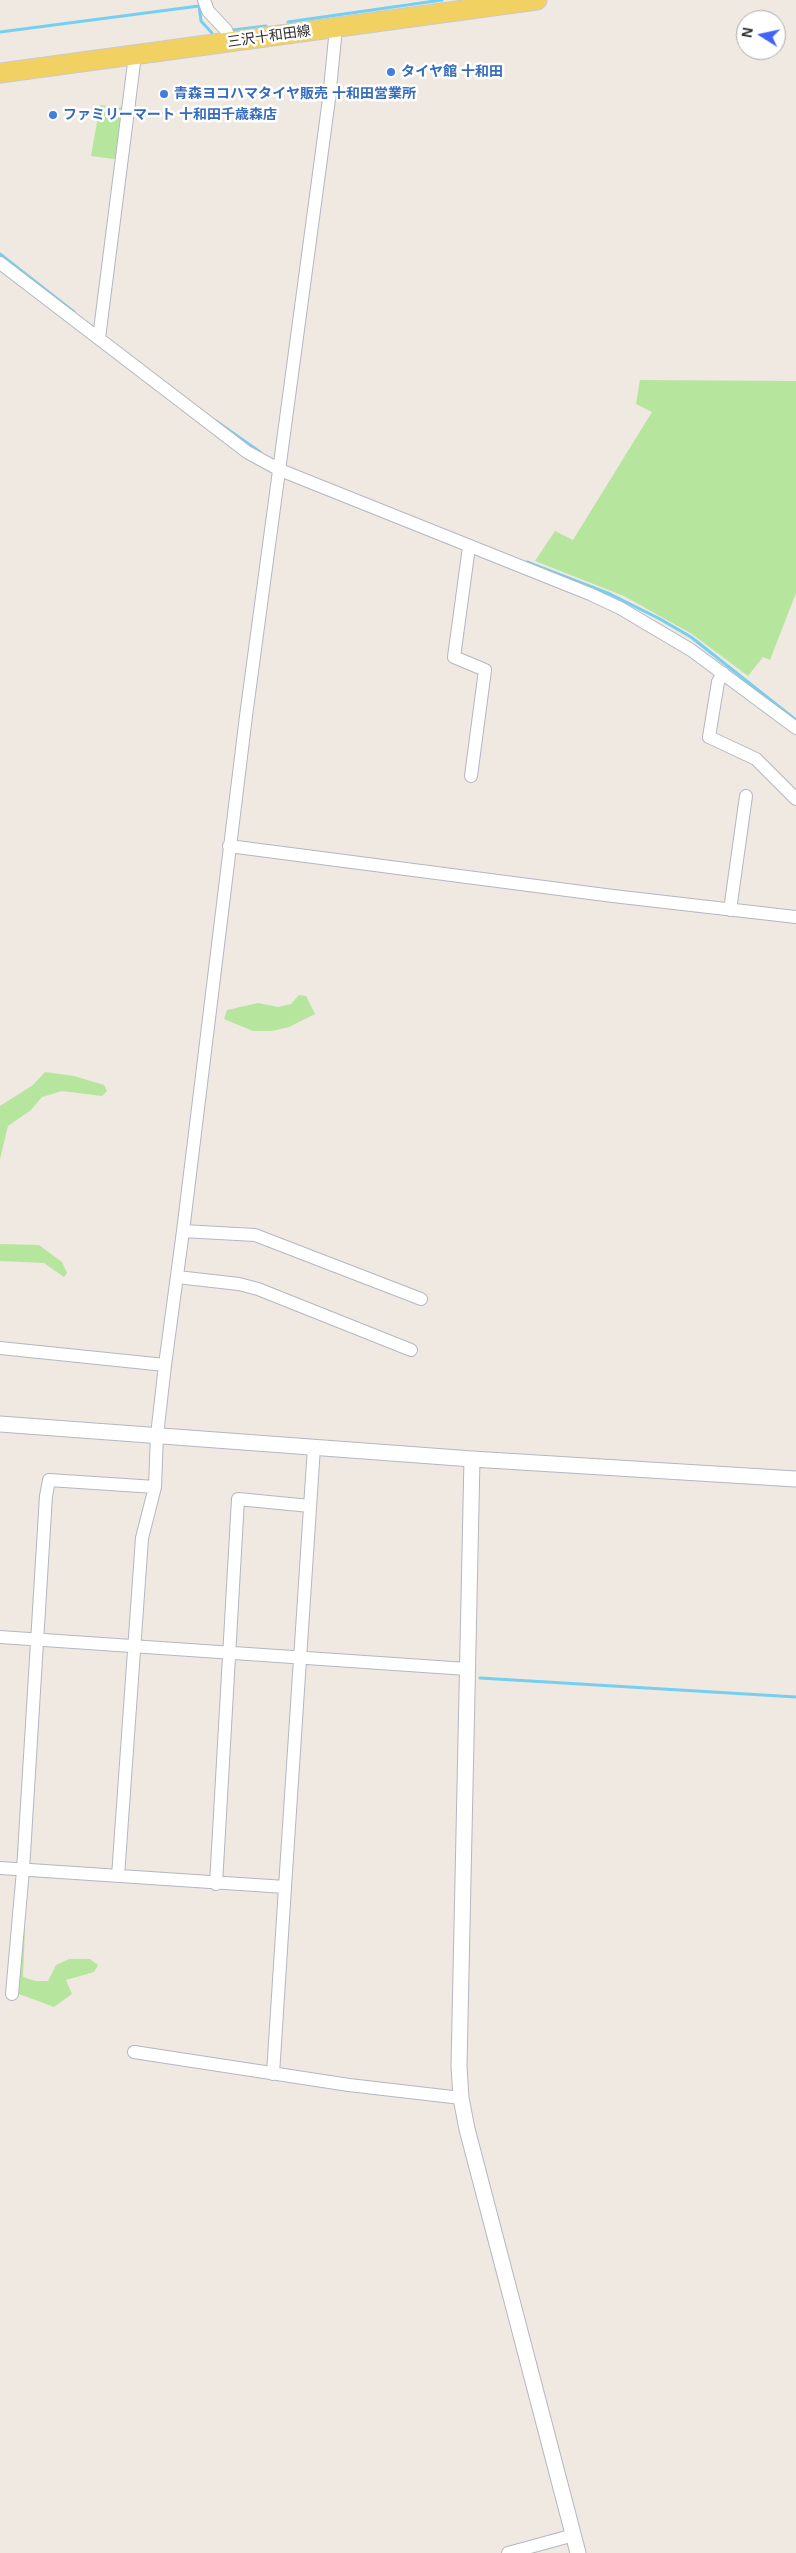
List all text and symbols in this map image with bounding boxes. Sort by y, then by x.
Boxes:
north arrow [736,10,786,60]
street label: 三沢十和田線 [226,23,312,51]
text: N [738,26,756,39]
place label: タイヤ館 十和田 [401,64,503,80]
marker: タイヤ館 十和田 [385,66,397,78]
place label: 青森ヨコハマタイヤ販売 十和田営業所 [174,86,416,102]
marker: 青森ヨコハマタイヤ販売 十和田営業所 [158,88,170,100]
place label: ファミリーマート 十和田千歳森店 [63,107,277,123]
marker: ファミリーマート 十和田千歳森店 [47,109,59,121]

